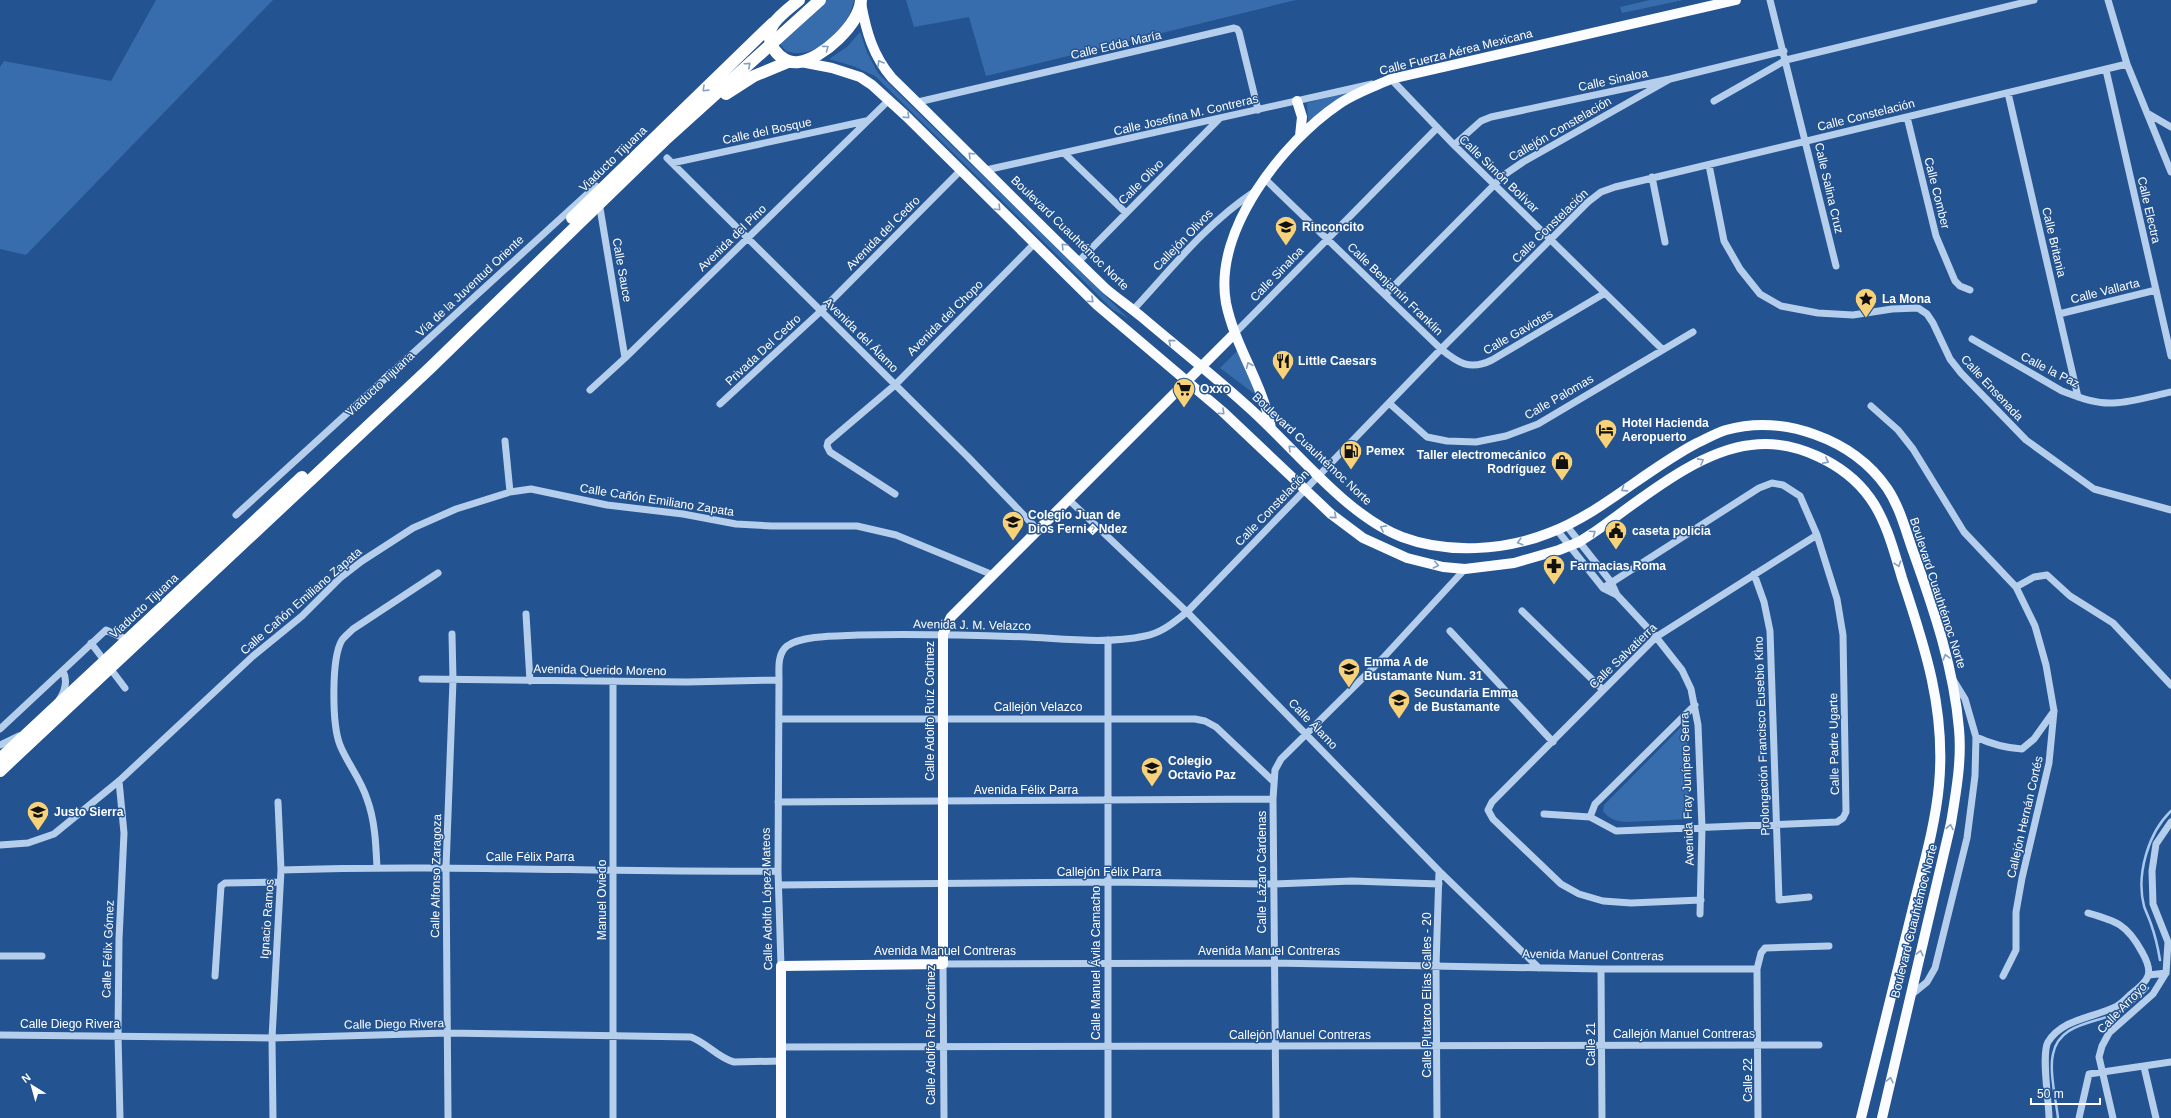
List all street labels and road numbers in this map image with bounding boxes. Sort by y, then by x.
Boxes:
street label: Calle Fuerza Aérea Mexicana [1378,26,1534,78]
street label: Calle Edda María [1069,28,1163,62]
street label: Calle Sinaloa [1577,66,1649,94]
street label: Calle Josefina M. Contreras [1112,92,1260,138]
street label: Callejón Constelación [1506,94,1614,164]
street label: Calle Constelación [1816,96,1916,134]
street label: Calle del Bosque [721,115,813,147]
street label: Viaducto Tijuana [576,123,650,195]
street label: Calle Simón Bolívar [1456,132,1542,216]
street label: Calle Salina Cruz [1812,141,1846,235]
street label: Calle Olivo [1116,156,1167,207]
street label: Calle Comber [1921,156,1953,230]
street label: Boulevard Cuauhtémoc Norte [1008,173,1132,293]
street label: Calle Electra [2135,175,2164,245]
street label: Calle Constelación [1509,186,1591,266]
street label: Avenida del Cedro [843,193,923,273]
street label: Avenida del Pino [695,202,769,274]
street label: Callejón Olivos [1150,206,1216,274]
street label: Calle Britania [2039,206,2069,279]
street label: Vía de la Juventud Oriente [413,232,527,340]
street label: Calle Sauce [609,237,635,303]
street label: Calle Benjamín Franklin [1344,240,1446,338]
street label: Calle Sinaloa [1247,243,1307,304]
street label: Calle Vallarta [2069,276,2141,306]
street label: Avenida del Chopo [904,277,986,359]
street label: Avenida del Álamo [821,294,902,375]
street label: Calle Gaviotas [1481,306,1555,358]
street label: Privada Del Cedro [722,311,804,389]
street label: Viaducto Tijuana [343,348,417,419]
street label: Calle la Paz [2018,349,2082,391]
street label: Calle Ensenada [1958,352,2026,424]
street label: Calle Palomas [1522,372,1596,422]
street label: Boulevard Cuauhtémoc Norte [1249,390,1375,508]
street label: Calle Constelación [1232,467,1312,549]
street label: Calle Cañón Emiliano Zapata [579,481,735,519]
street label: Boulevard Cuauhtémoc Norte [1907,516,1969,671]
street label: Calle Cañón Emiliano Zapata [238,544,365,657]
street label: Viaducto Tijuana [107,570,181,641]
street label: Avenida J. M. Velazco [913,617,1031,633]
street label: Calle Salvatierra [1586,620,1660,692]
street label: Prolongación Francisco Eusebio Kino [1752,636,1772,836]
street label: Calle Adolfo Ruíz Cortinez [923,641,937,781]
street label: Avenida Querido Moreno [533,662,667,678]
street label: Calle Padre Ugarte [1826,693,1842,795]
street label: Calle Álamo [1285,695,1341,752]
street label: Callejón Velazco [994,700,1083,714]
street label: Avenida Fray Junípero Serra [1677,712,1697,866]
street label: Callejón Hernán Cortés [2004,755,2046,879]
street label: Avenida Félix Parra [974,783,1079,797]
street label: Calle Lázaro Cárdenas [1255,811,1269,933]
street label: Calle Alfonso Zaragoza [428,814,444,938]
street label: Calle Adolfo López Mateos [759,828,775,970]
street label: Boulevard Cuauhtémoc Norte [1888,842,1940,999]
street label: Calle Félix Parra [486,850,575,864]
street label: Manuel Oviedo [595,859,609,940]
street label: Callejón Félix Parra [1057,865,1162,879]
street label: Ignacio Ramos [257,879,277,959]
street label: Calle Manuel Ávila Camacho [1088,886,1103,1040]
street label: Calle Félix Gómez [99,900,117,998]
street label: Calle Plutarco Elías Calles - 20 [1420,912,1434,1078]
street label: Avenida Manuel Contreras [874,944,1016,958]
street label: Avenida Manuel Contreras [1198,944,1340,958]
street label: Avenida Manuel Contreras [1522,947,1664,963]
street label: Calle Adolfo Ruíz Cortinez [924,965,938,1105]
street label: Calle Arroyo [2094,979,2150,1036]
street label: Calle Diego Rivera [344,1016,444,1032]
street label: Calle Diego Rivera [20,1017,120,1031]
street label: Calle 21 [1584,1022,1598,1066]
street label: Callejón Manuel Contreras [1613,1027,1755,1041]
street label: Callejón Manuel Contreras [1229,1028,1371,1042]
street label: Calle 22 [1741,1058,1755,1102]

